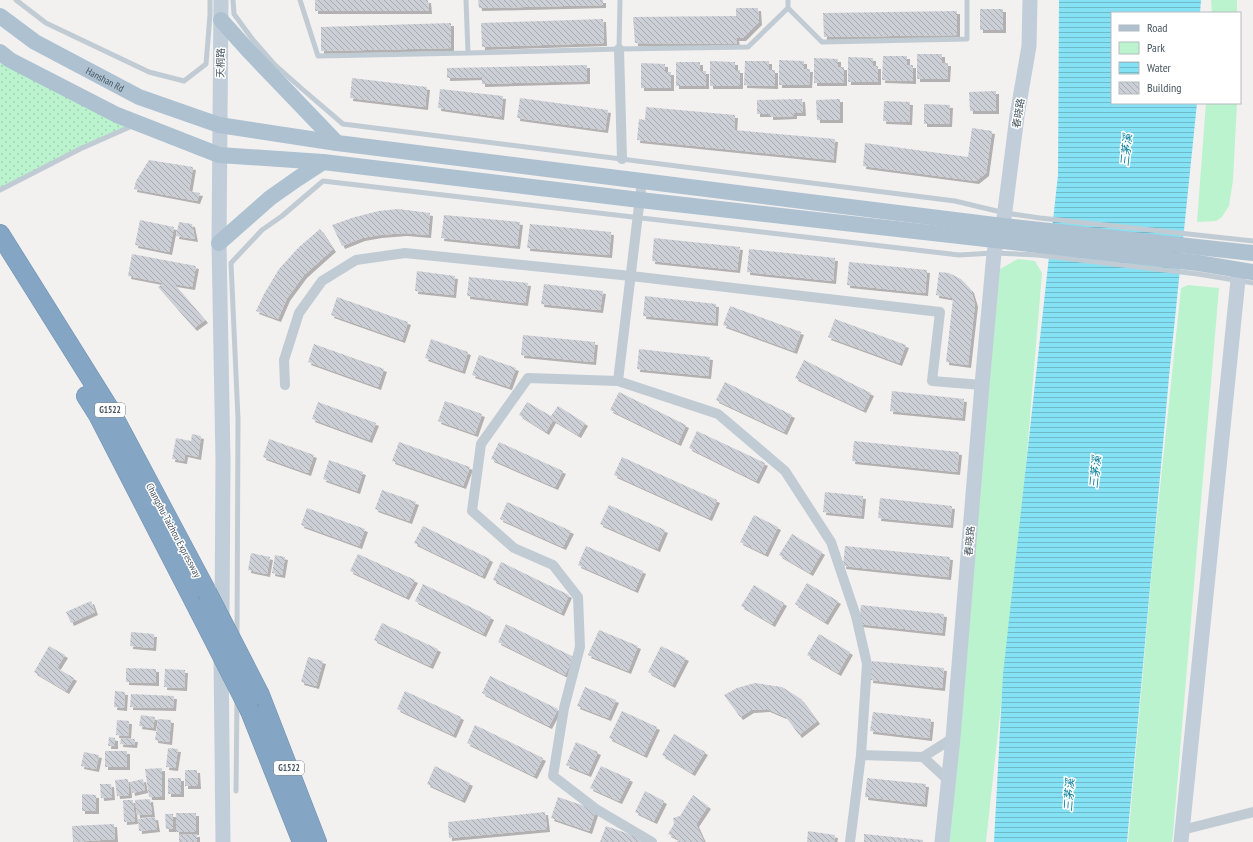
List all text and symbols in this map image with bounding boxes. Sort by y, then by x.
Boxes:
legend [1111,12,1241,104]
text: Road [1147,20,1167,35]
text: Park [1147,40,1165,55]
street label: 天桐路 [214,48,227,78]
text: Water [1147,60,1172,75]
street label: Hanshan Rd [84,64,126,95]
text: Building [1147,80,1182,95]
street label: 春晓路 [1010,97,1027,129]
water label: 三茅溪 [1117,132,1135,167]
road number: G1522 [95,403,125,417]
water label: 三茅溪 [1086,454,1104,489]
street label: Changshu-Taizhou Expressway [143,481,204,580]
street label: 春晓路 [962,526,977,557]
road number: G1522 [274,761,304,775]
water label: 三茅溪 [1061,777,1077,812]

